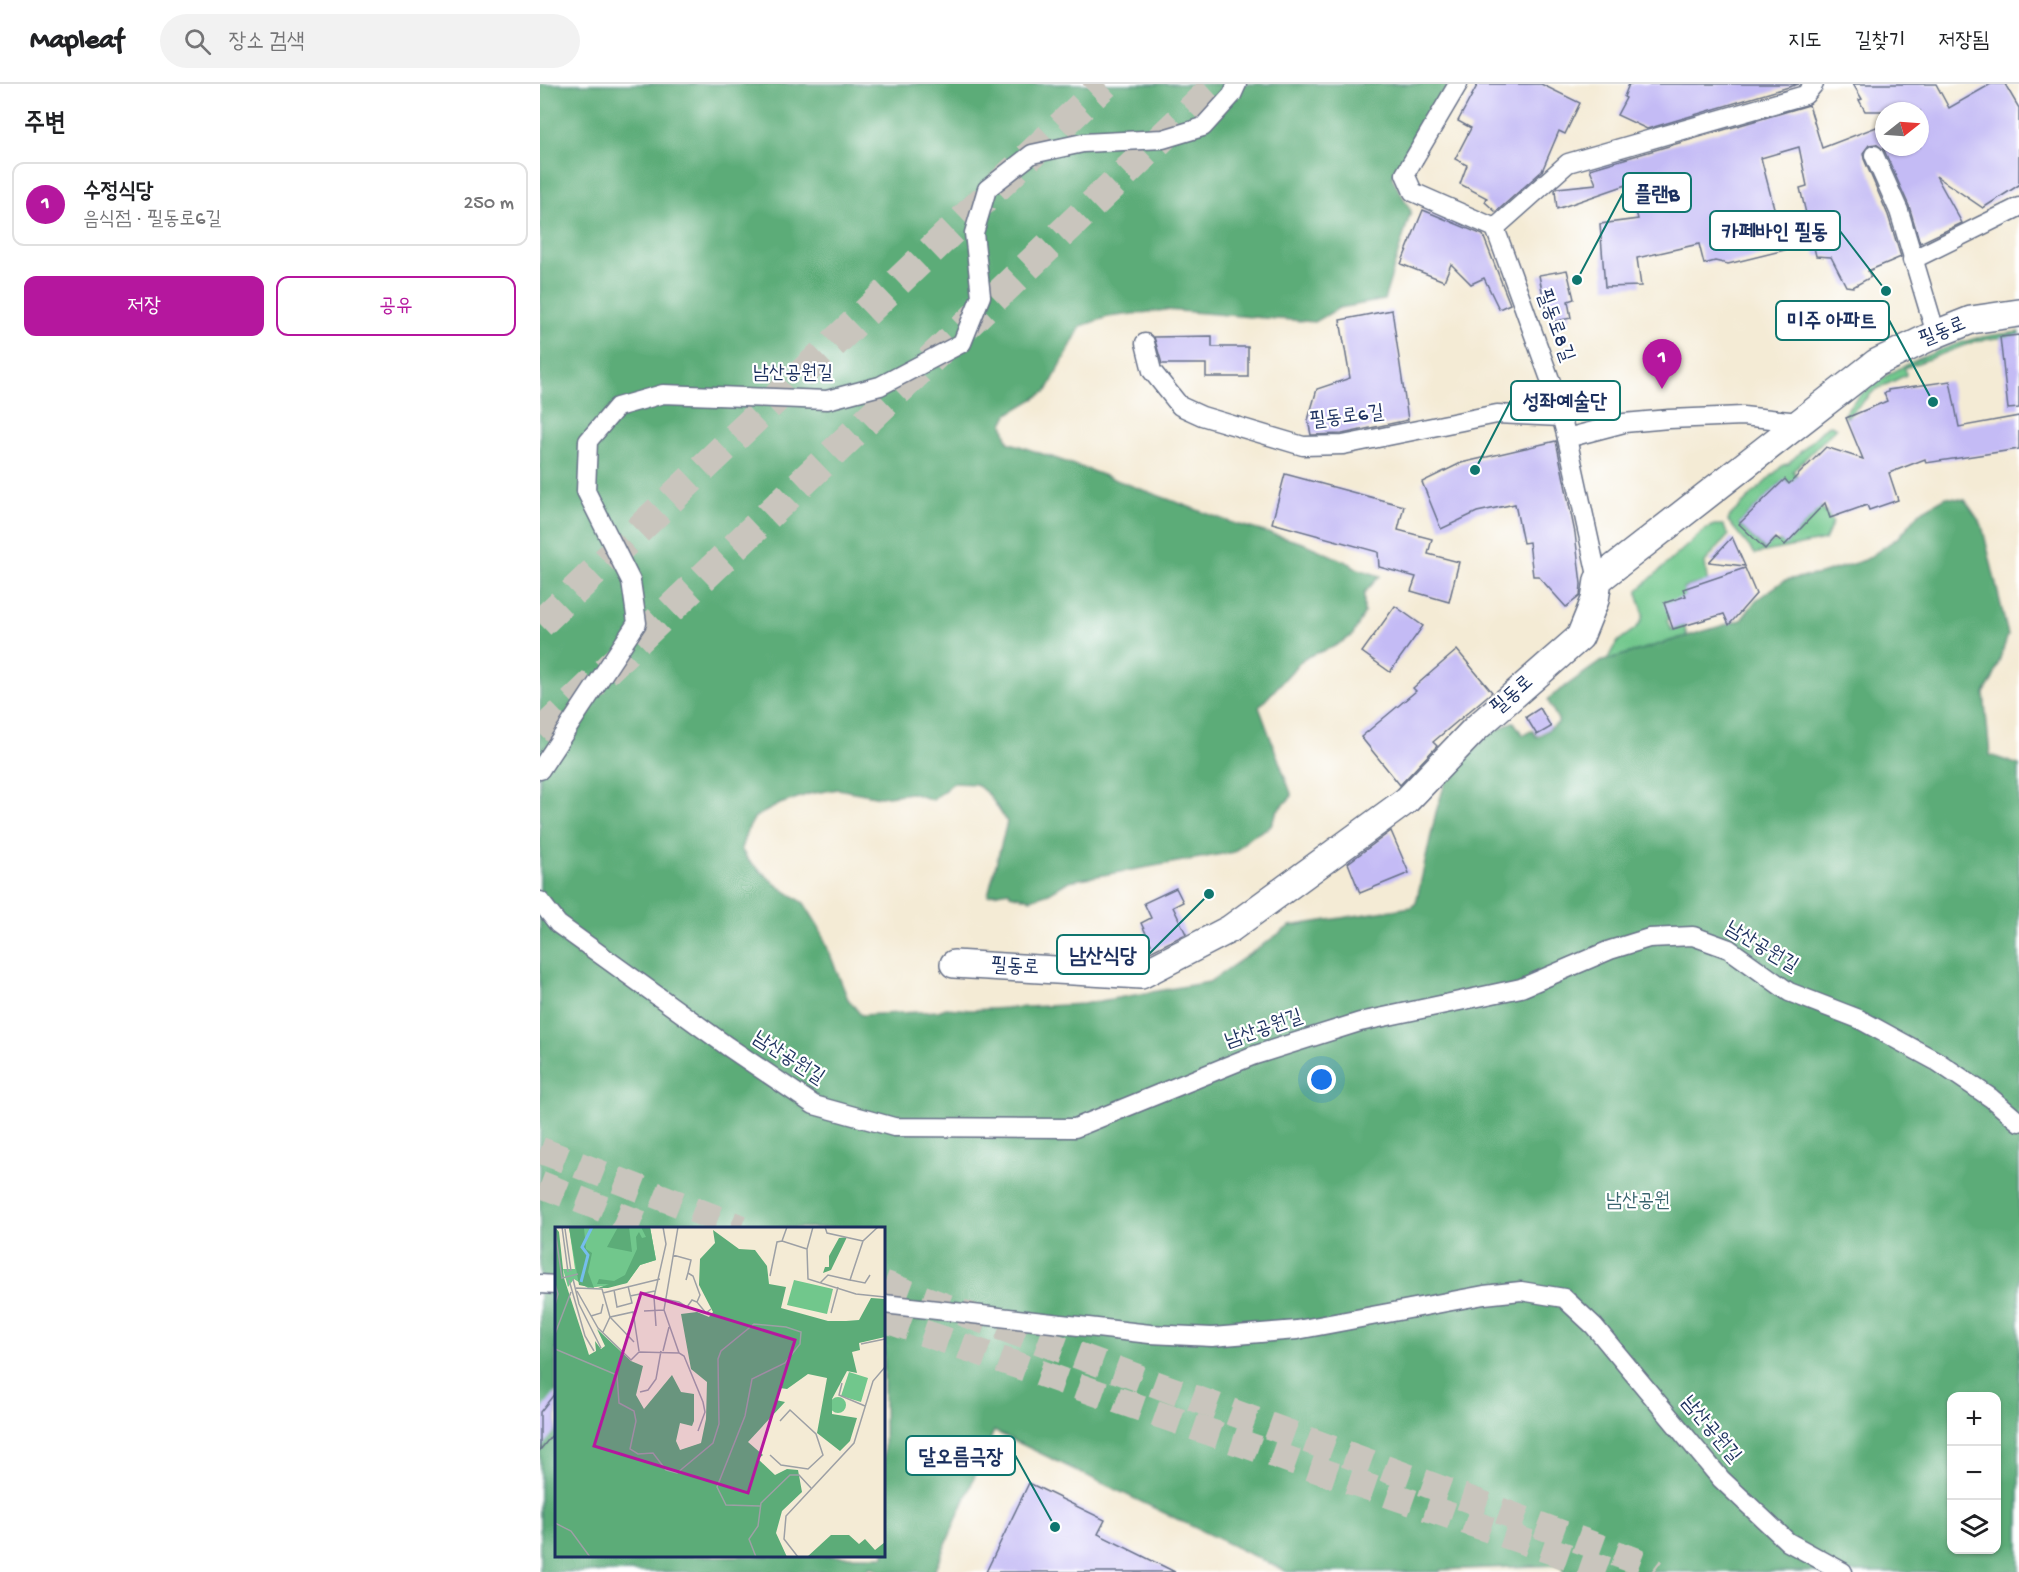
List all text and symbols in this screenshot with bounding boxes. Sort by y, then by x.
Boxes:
search box [160,14,580,68]
text: Mapleaf [30,25,124,58]
icon: search [181,25,214,58]
text: 장소 검색 [229,30,305,56]
text: 지도 [1788,30,1822,55]
text: 길찾기 [1855,30,1905,55]
text: 저장됨 [1938,30,1989,55]
north arrow [1875,102,1929,156]
text: 주변 [24,110,66,141]
callout: 플랜B [1623,173,1691,212]
text: 수정식당 [83,180,154,206]
text: 플랜B [1635,183,1681,209]
text: 1 [41,193,50,216]
text: 250 m [463,193,514,216]
text: 음식점 · 필동로6길 [83,209,222,232]
callout: 카페바인 필동 [1710,211,1840,250]
text: 카페바인 필동 [1722,222,1828,247]
button: 저장 [24,276,264,336]
button: 공유 [276,276,516,336]
street label: 필동로8길 [1530,287,1578,365]
callout: 미주 아파트 [1776,301,1889,340]
text: 미주 아파트 [1787,311,1877,336]
street label: 필동로 [1916,313,1970,353]
pin: 1 [1642,340,1682,389]
street label: 남산공원길 [753,363,833,386]
callout: 성좌예술단 [1511,381,1620,420]
text: 성좌예술단 [1523,390,1607,417]
street label: 필동로6길 [1309,402,1385,434]
street label: 필동로 [1487,671,1539,721]
street label: 남산공원길 [1721,917,1801,979]
callout: 남산식당 [1057,935,1149,974]
text: 남산식당 [1069,946,1137,971]
street label: 필동로 [990,955,1040,981]
street label: 남산공원길 [1222,1006,1306,1054]
street label: 남산공원길 [748,1027,828,1091]
your location [1307,1065,1336,1094]
park label: 남산공원 [1606,1191,1670,1214]
inset map [555,1227,885,1557]
street label: 남산공원길 [1675,1392,1745,1468]
map controls [1947,1392,2001,1554]
button: + [1947,1392,2001,1446]
callout: 달오름극장 [906,1436,1015,1475]
text: 달오름극장 [919,1446,1003,1472]
button: − [1947,1446,2001,1500]
button: layers [1947,1500,2001,1554]

